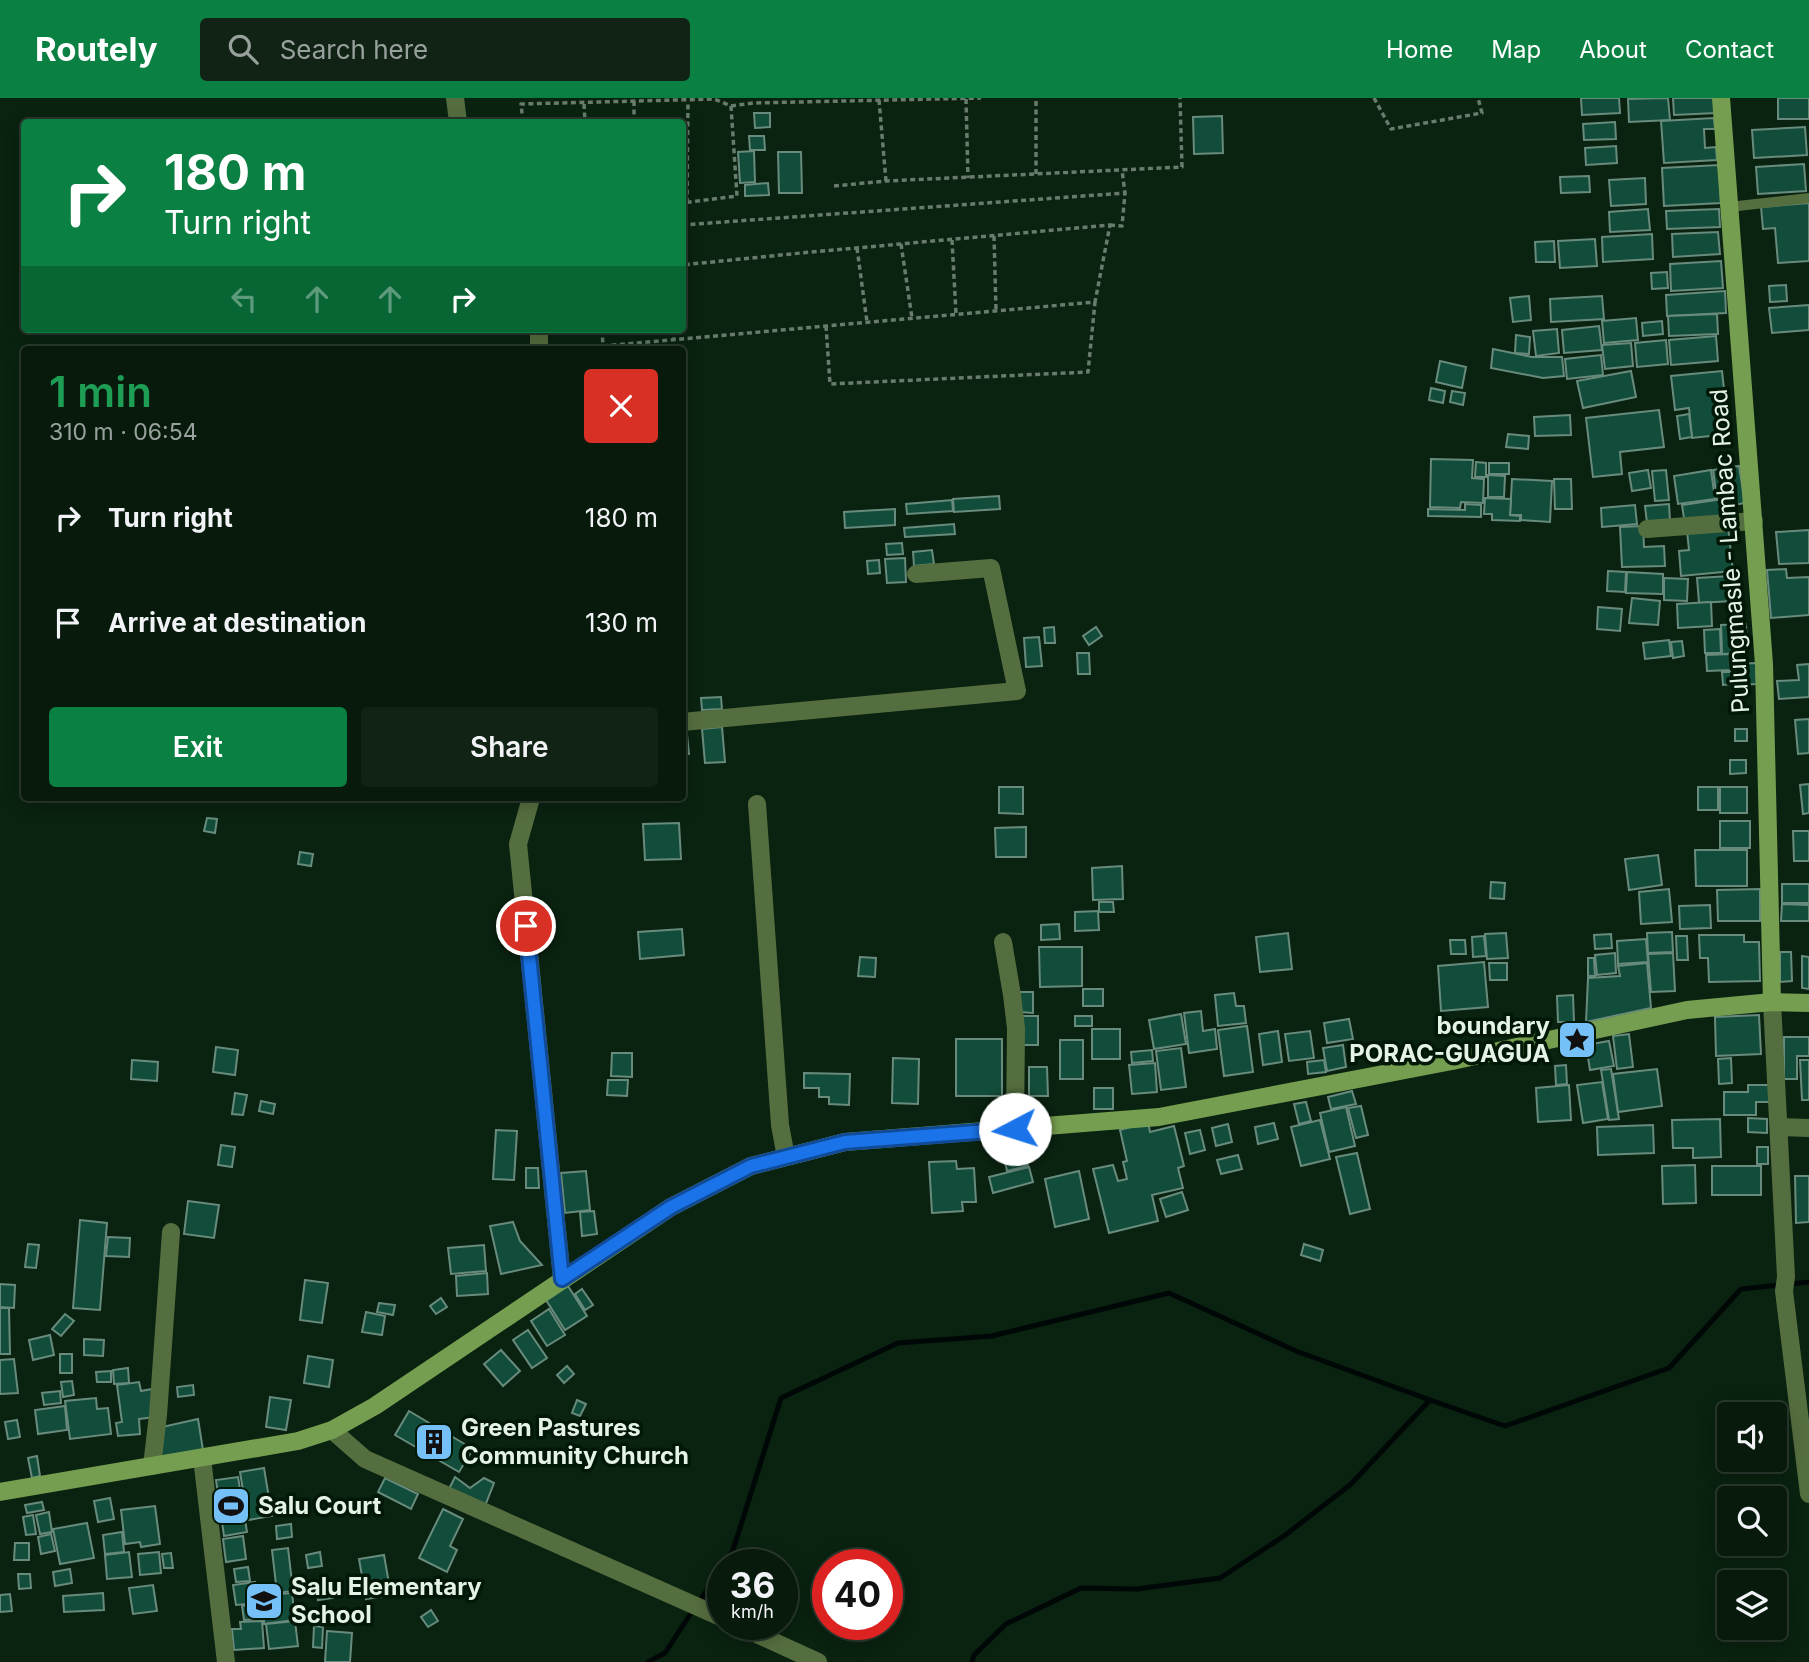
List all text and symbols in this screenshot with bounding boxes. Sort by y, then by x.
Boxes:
search box [200,18,690,81]
text: Routely [35,29,158,69]
icon: search [224,30,262,68]
text: Search here [280,34,428,65]
text: Home [1386,35,1453,64]
text: Map [1491,35,1541,64]
text: About [1579,35,1647,64]
text: Contact [1685,35,1774,64]
text: 180 m [164,143,306,202]
icon: right [49,147,140,238]
text: Turn right [164,203,311,242]
icon: left [225,280,263,318]
icon: ahead [298,280,336,318]
icon: ahead [371,280,409,318]
icon: right [444,280,482,318]
text: 1 min [49,366,152,417]
button: close [584,369,658,443]
street label: Pulungmasle - Lambac Road [1704,388,1755,714]
text: 310 m · 06:54 [49,418,198,446]
icon: right [49,499,87,537]
text: Turn right [108,502,233,533]
text: 180 m [585,502,658,533]
icon: arrive [49,604,87,642]
text: Arrive at destination [108,607,367,638]
text: 130 m [585,607,658,638]
button: Exit [49,707,347,787]
button: Share [361,707,658,787]
pin [496,896,556,956]
icon: arrive [507,907,545,945]
place label: boundary PORAC-GUAGUA [1349,1011,1551,1068]
place icon: boundary PORAC-GUAGUA [1556,1019,1598,1061]
position arrow [978,1092,1052,1166]
map controls [1717,1402,1787,1640]
button: sound [1717,1402,1787,1472]
place label: Green Pastures Community Church [461,1413,689,1470]
building icon: Green Pastures Community Church [413,1421,455,1463]
sports icon: Salu Court [210,1485,252,1527]
button: search [1717,1486,1787,1556]
place label: Salu Court [258,1491,381,1520]
speed limit sign: 40 [812,1549,903,1640]
text: 36 [730,1564,775,1606]
button: layers [1717,1570,1787,1640]
place label: Salu Elementary School [291,1572,482,1629]
school or university icon: Salu Elementary School [243,1580,285,1622]
text: km/h [731,1601,774,1622]

